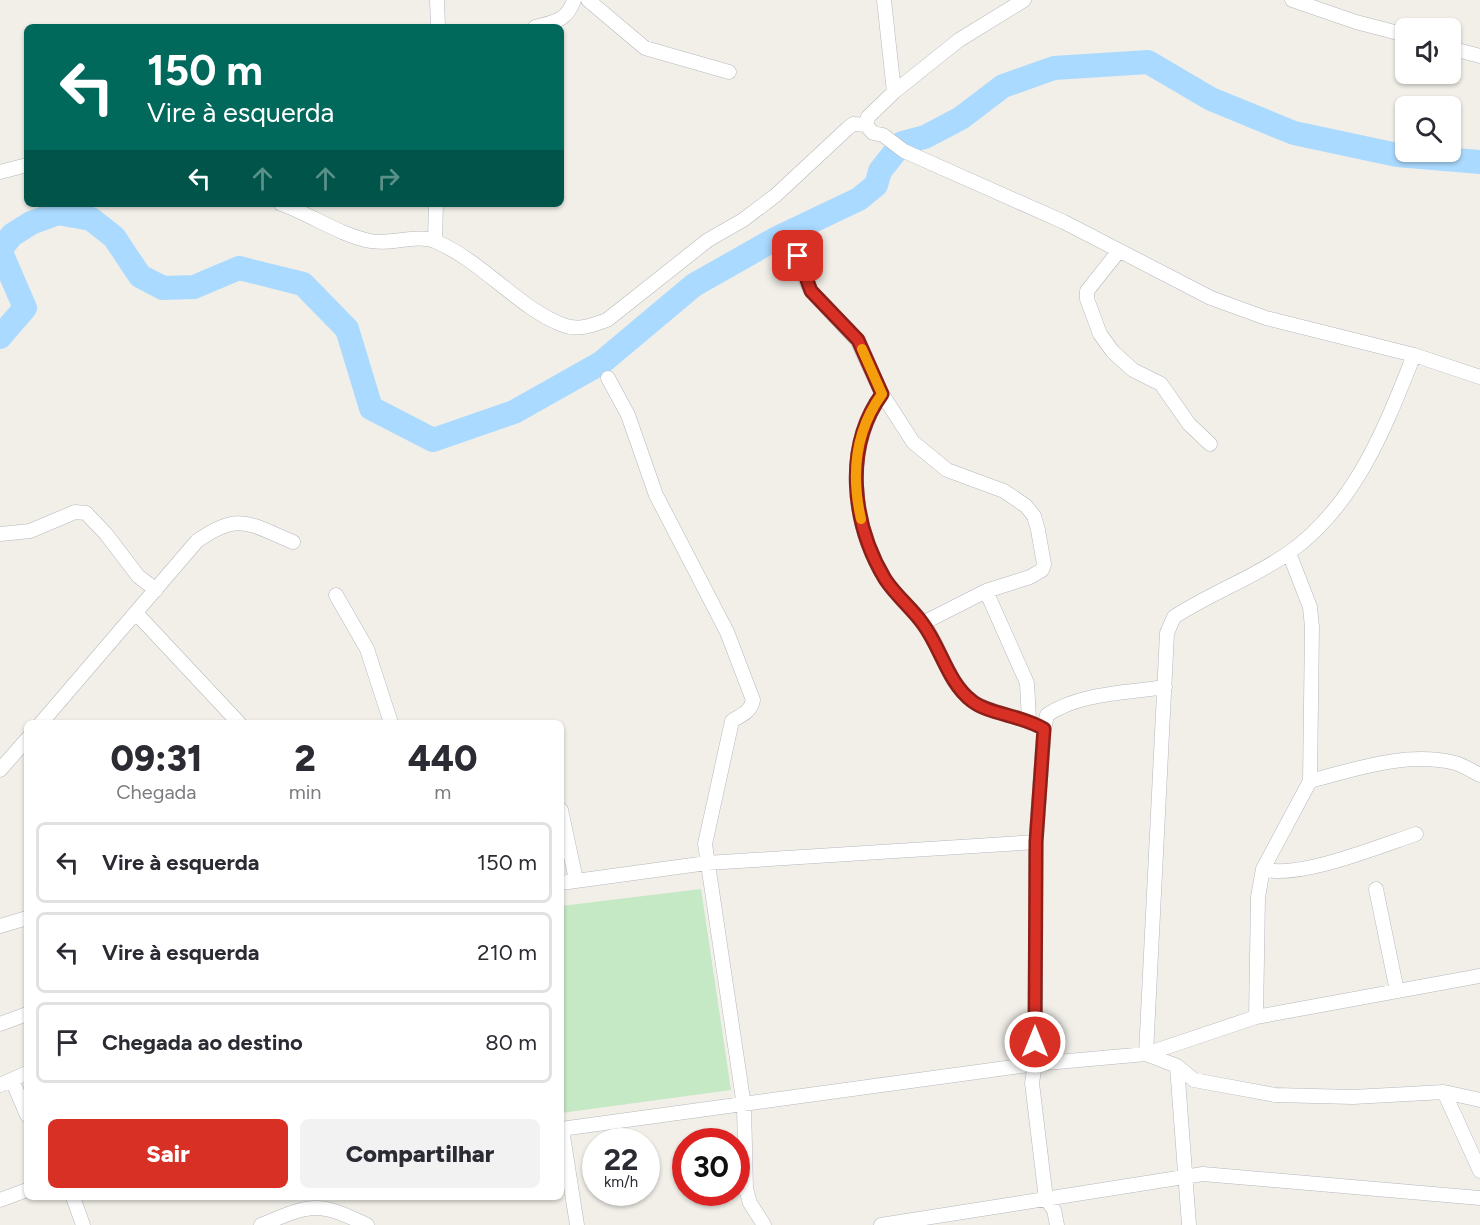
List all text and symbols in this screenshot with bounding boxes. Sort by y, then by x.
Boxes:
map controls [1395,18,1461,162]
button: sound [1395,18,1461,84]
text: 150 m [147,45,263,96]
icon: left [48,48,126,126]
text: Vire à esquerda [147,96,334,129]
button: search [1395,96,1461,162]
icon: left [183,162,216,195]
icon: ahead [246,162,279,195]
icon: ahead [309,162,342,195]
icon: right [372,162,405,195]
pin [772,230,823,281]
icon: arrive [781,239,814,272]
text: 09:31 [110,737,202,780]
text: 2 [295,737,316,780]
text: 440 [408,737,477,780]
text: Chegada [116,780,197,804]
text: min [289,780,322,804]
text: m [434,780,451,804]
icon: left [51,846,84,879]
text: Vire à esquerda [102,849,260,876]
text: 150 m [477,849,537,876]
icon: left [51,936,84,969]
text: Vire à esquerda [102,939,260,966]
text: 210 m [477,939,537,966]
position arrow [1003,1010,1067,1074]
icon: arrive [51,1026,84,1059]
text: Chegada ao destino [102,1029,303,1056]
text: 80 m [485,1029,537,1056]
button: Sair [48,1119,288,1188]
button: Compartilhar [300,1119,540,1188]
speed limit sign: 30 [672,1128,750,1206]
text: 22 [604,1141,638,1178]
text: km/h [604,1173,638,1191]

